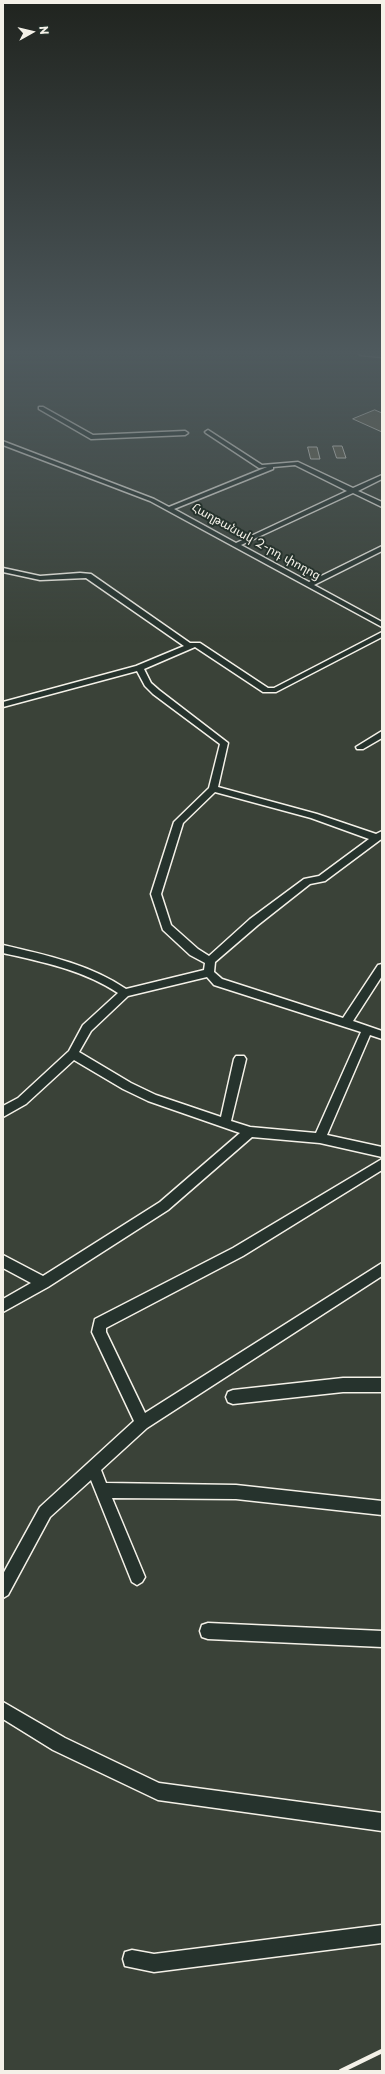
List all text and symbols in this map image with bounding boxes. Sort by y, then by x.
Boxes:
north arrow [12,12,52,52]
text: N [35,25,53,36]
street label: Հաղթանակ 2-րդ փողոց [189,501,323,583]

